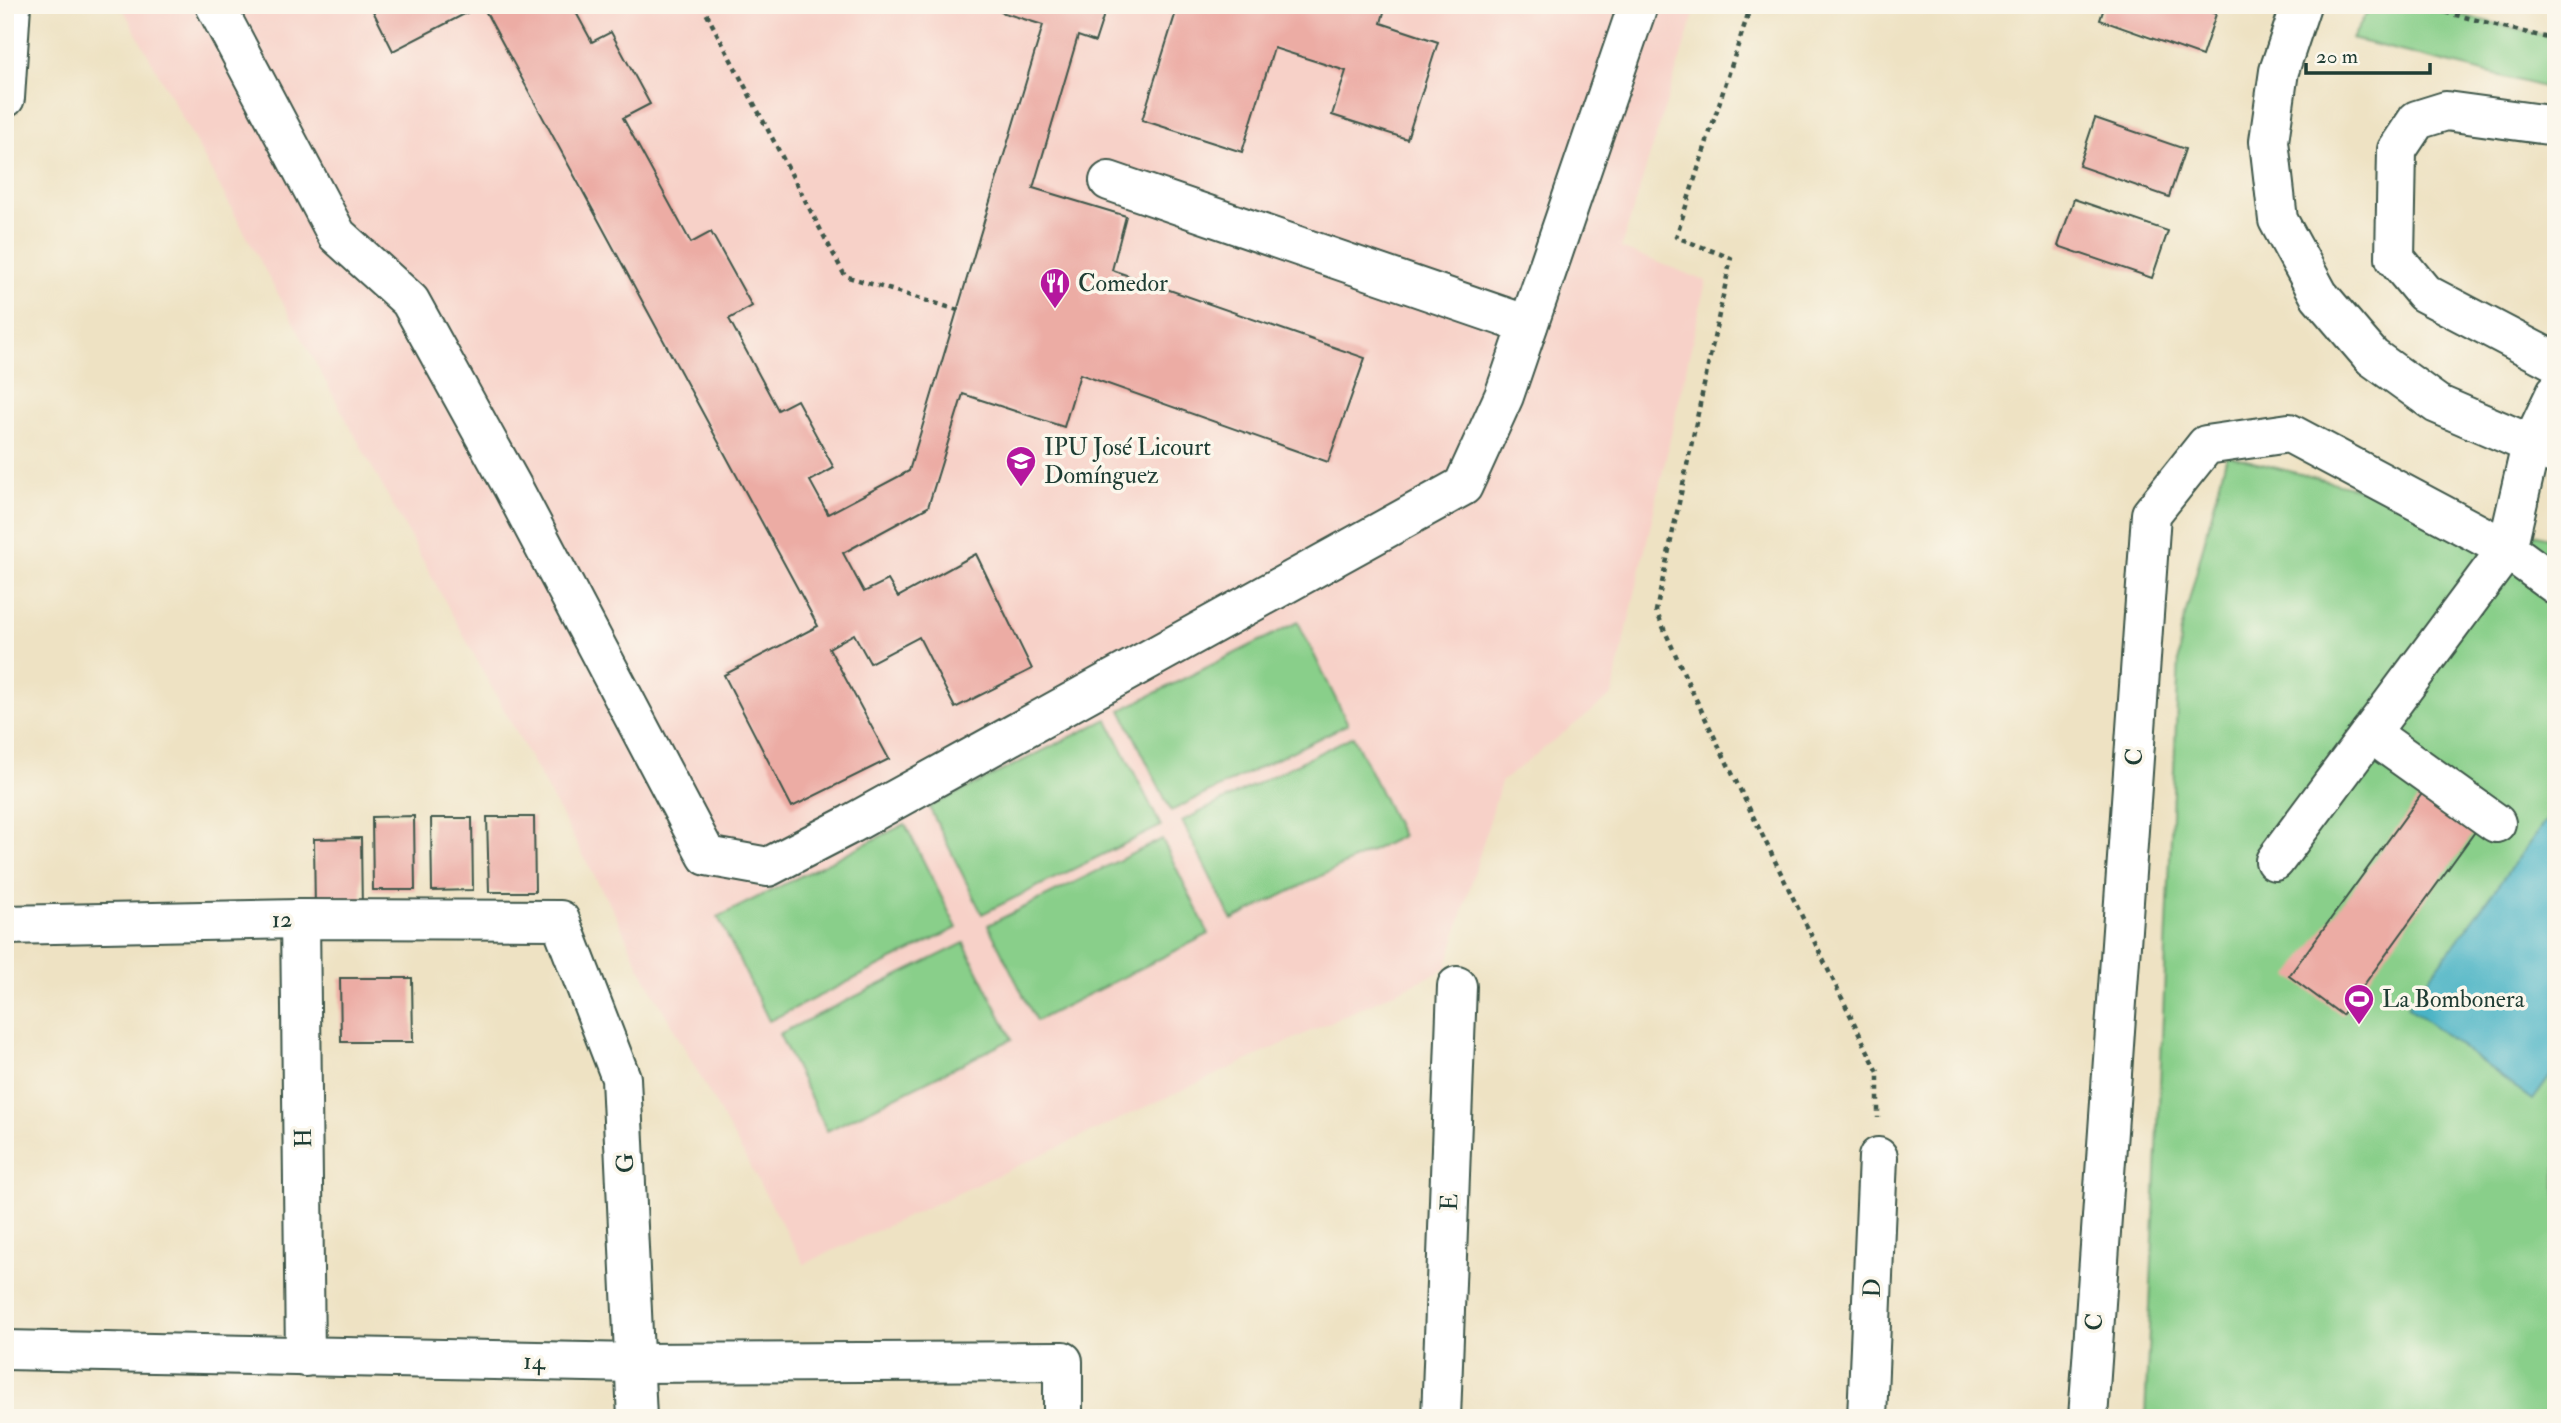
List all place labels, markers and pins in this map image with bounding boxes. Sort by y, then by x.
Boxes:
restaurant icon: Comedor [1038,266,1072,310]
place label: Comedor [1078,268,1168,299]
place label: IPU José Licourt Domínguez [1044,432,1211,491]
school or university icon: IPU José Licourt Domínguez [1004,444,1038,488]
sports icon: La Bombonera [2342,982,2376,1026]
place label: La Bombonera [2382,984,2526,1015]

